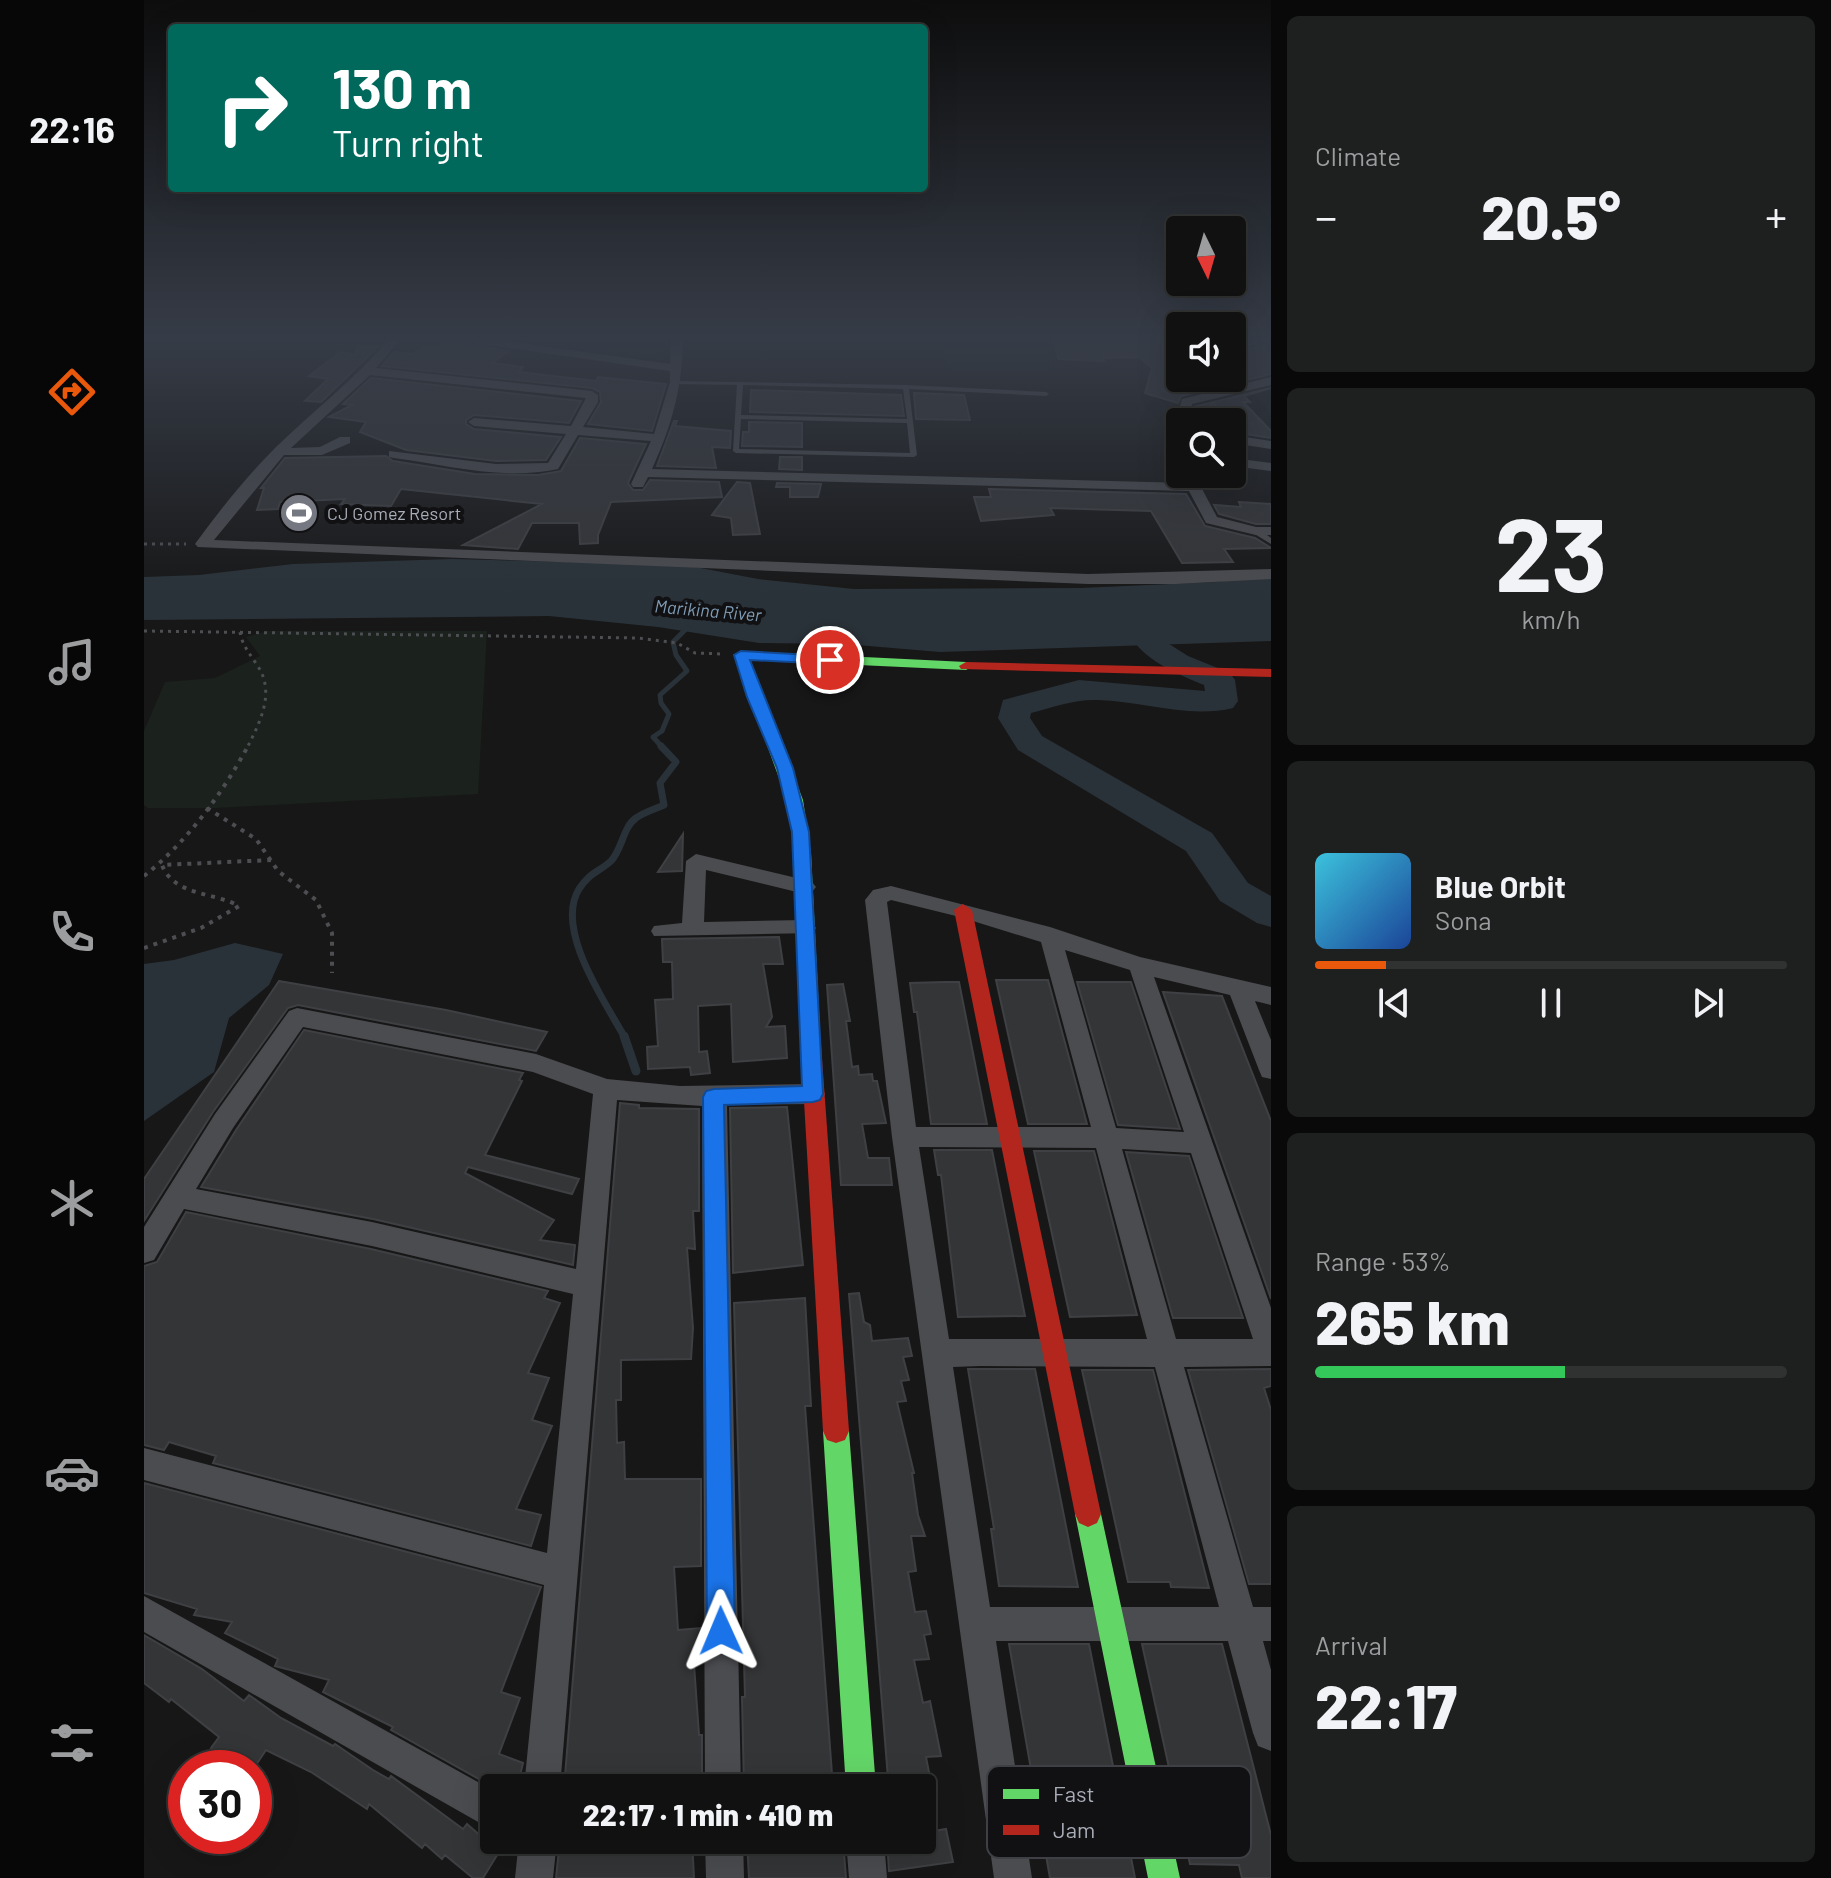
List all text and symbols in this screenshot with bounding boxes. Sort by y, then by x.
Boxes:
text: 130 m [332,53,472,120]
icon: right [200,56,304,160]
text: 22:16 [29,107,115,150]
text: Turn right [332,121,484,164]
text: Climate [1315,140,1401,171]
text: 20.5° [1481,180,1621,252]
text: − [1315,189,1337,242]
text: + [1765,189,1787,242]
north arrow [1166,216,1246,296]
map controls [1166,216,1246,488]
button: sound [1166,312,1246,392]
icon: directions [44,364,100,420]
button: search [1166,408,1246,488]
text: 23 [1495,488,1607,613]
sports icon: CJ Gomez Resort [278,492,320,534]
place label: CJ Gomez Resort [327,502,461,524]
water label: Marikina River [654,594,763,626]
text: km/h [1522,603,1580,634]
pin [796,626,864,694]
icon: music [44,634,100,690]
icon: arrive [808,638,852,682]
text: Blue Orbit [1435,868,1566,904]
icon: phone [44,904,100,960]
text: Sona [1435,904,1492,935]
icon: previous [1372,981,1416,1025]
icon: pause [1529,981,1573,1025]
icon: next [1686,981,1730,1025]
icon: climate [44,1175,100,1231]
text: Range · 53% [1315,1245,1451,1276]
text: 265 km [1315,1285,1510,1357]
icon: car [44,1445,100,1501]
position arrow [679,1589,763,1673]
text: Arrival [1315,1629,1388,1660]
text: 22:17 [1315,1669,1457,1741]
icon: filters [44,1715,100,1771]
speed limit sign: 30 [168,1750,272,1854]
legend [987,1766,1251,1858]
text: Fast [1053,1780,1095,1806]
text: 22:17 · 1 min · 410 m [583,1796,833,1832]
text: Jam [1053,1816,1095,1842]

